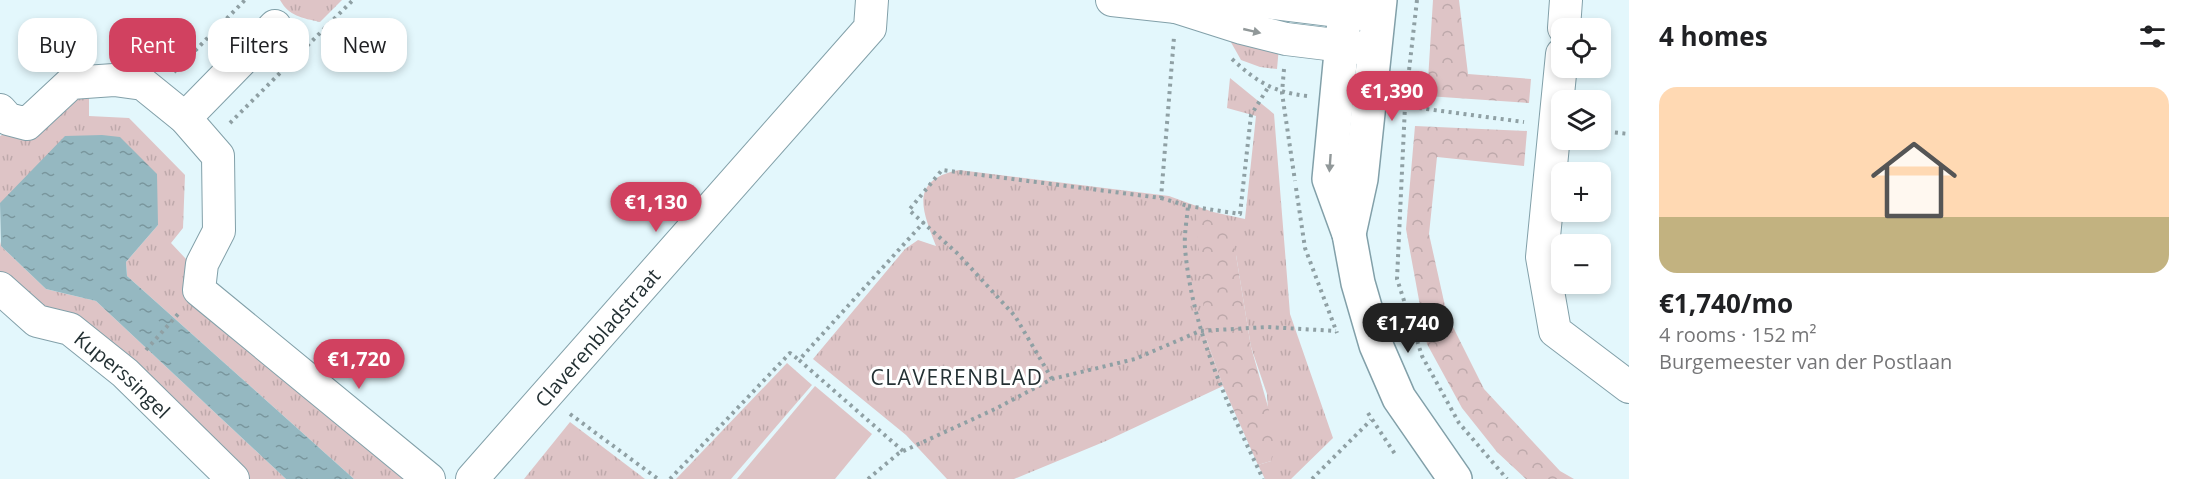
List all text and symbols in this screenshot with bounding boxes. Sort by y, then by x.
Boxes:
chip: Buy [18,18,97,72]
chip: Rent [109,18,196,72]
chip: Filters [208,18,309,72]
chip: New [321,18,407,72]
map controls [1551,18,1611,294]
button: locate [1551,18,1611,78]
text: 4 homes [1659,18,1768,54]
icon: filters [2136,20,2169,53]
one-way arrow [1243,26,1261,36]
pin: €1,390 [1343,71,1441,122]
text: €1,390 [1361,77,1423,104]
button: layers [1551,90,1611,150]
icon: home [1860,126,1968,234]
one-way arrow [1326,153,1335,172]
button: + [1551,162,1611,222]
pin: €1,130 [607,182,705,233]
text: €1,130 [625,188,687,215]
button: − [1551,234,1611,294]
street label: Claverenbladstraat [528,262,666,412]
text: €1,740/mo [1659,285,1793,321]
pin: €1,740 [1359,303,1457,354]
text: €1,740 [1377,309,1439,336]
text: 4 rooms · 152 m² [1659,321,1817,348]
street label: Kuperssingel [69,324,176,424]
pin: €1,720 [310,339,408,390]
text: €1,720 [328,345,390,372]
text: Burgemeester van der Postlaan [1659,348,1952,375]
district label: CLAVERENBLAD [870,363,1044,391]

